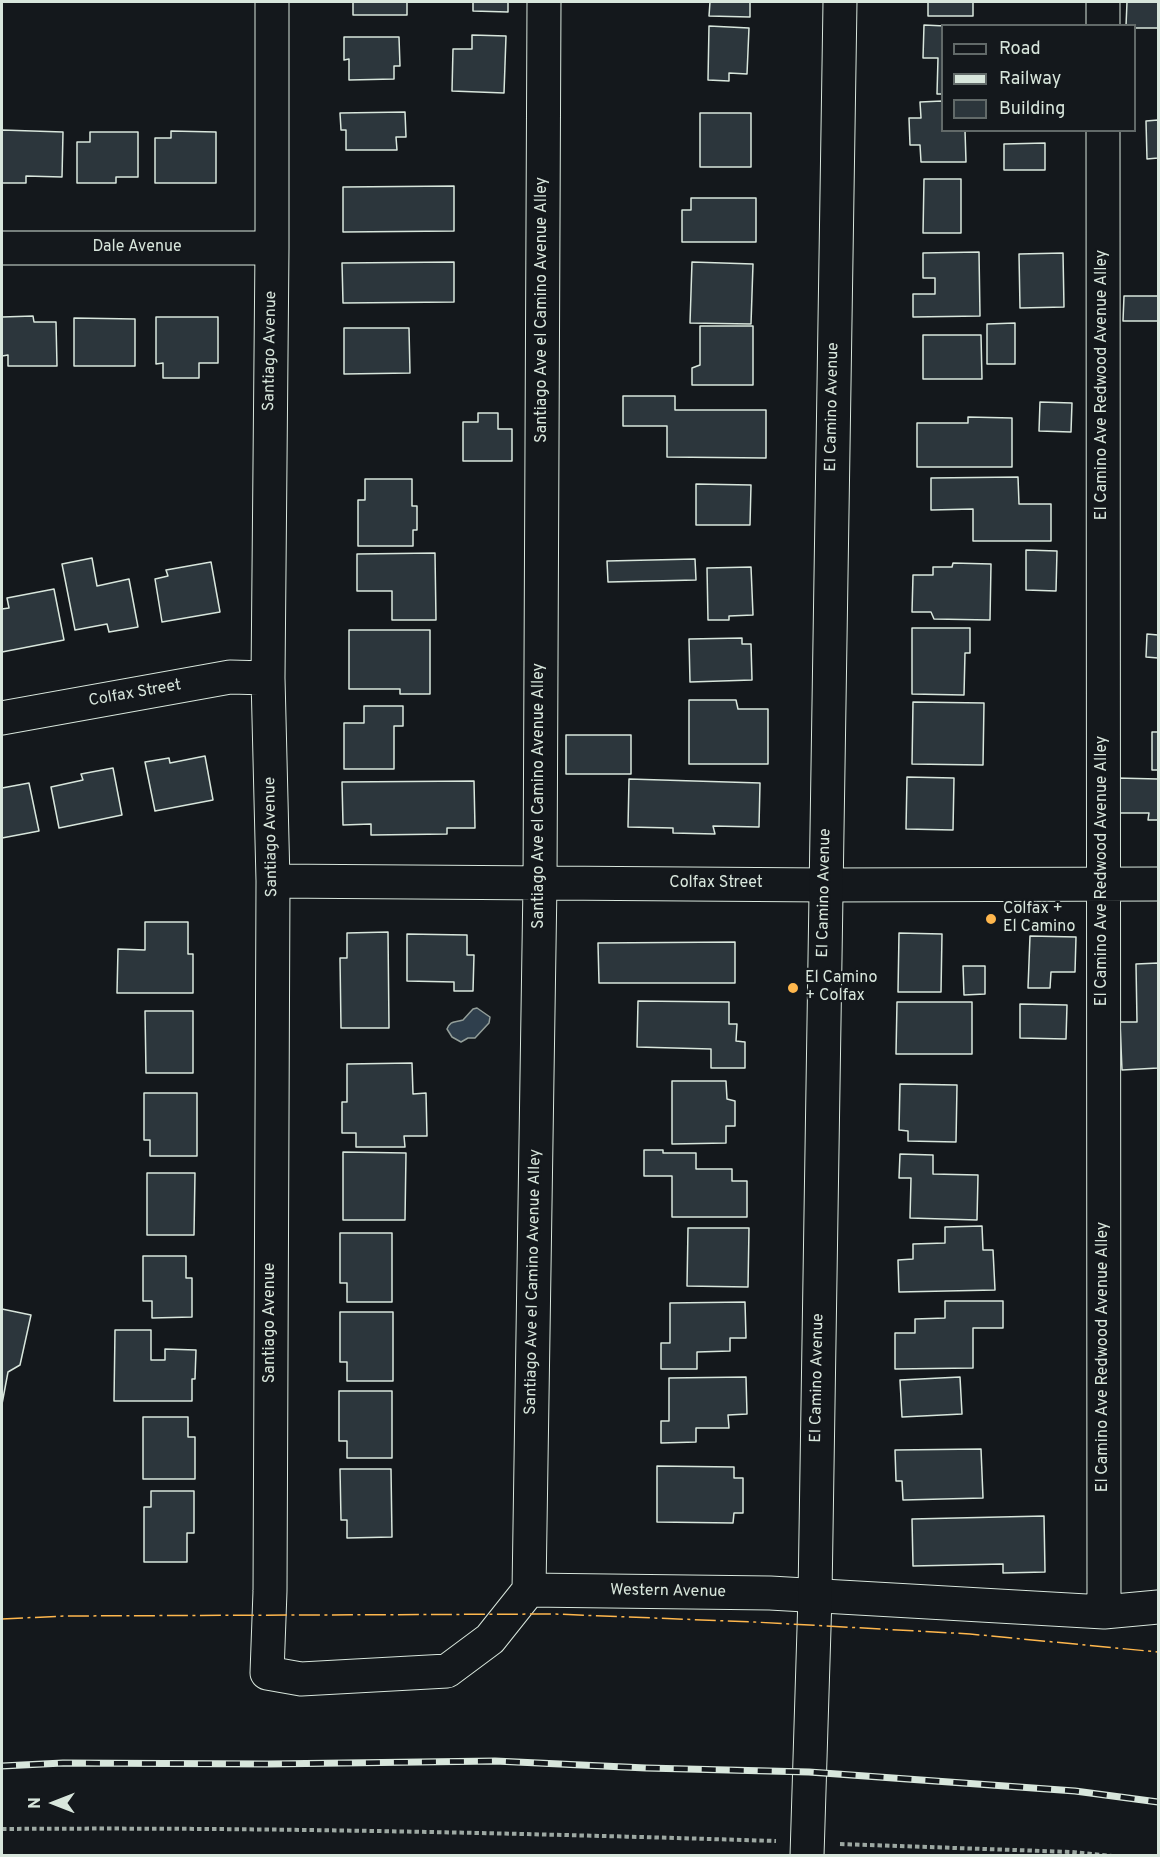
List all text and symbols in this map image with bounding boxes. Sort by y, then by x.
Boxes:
legend [941,24,1136,132]
text: Road [999,38,1041,61]
text: Railway [999,68,1061,91]
text: Building [999,98,1065,121]
street label: Santiago Ave el Camino Avenue Alley [533,177,553,443]
street label: Dale Avenue [92,238,182,258]
street label: El Camino Ave Redwood Avenue Alley [1093,250,1113,520]
street label: Santiago Avenue [260,291,282,411]
street label: El Camino Avenue [822,342,844,472]
street label: Santiago Ave el Camino Avenue Alley [530,663,550,929]
street label: Colfax Street [87,676,183,712]
street label: El Camino Ave Redwood Avenue Alley [1093,736,1113,1006]
street label: Santiago Avenue [261,777,283,897]
street label: El Camino Avenue [814,828,836,958]
street label: Colfax Street [669,874,763,894]
place label: Colfax + El Camino [1003,900,1075,938]
marker: Colfax + El Camino [984,912,998,926]
place label: El Camino + Colfax [805,969,877,1007]
marker: El Camino + Colfax [786,981,800,995]
street label: Santiago Ave el Camino Avenue Alley [522,1149,546,1415]
street label: El Camino Ave Redwood Avenue Alley [1094,1222,1114,1492]
street label: Santiago Avenue [261,1263,281,1383]
street label: El Camino Avenue [807,1313,829,1443]
street label: Western Avenue [610,1581,726,1603]
north arrow [24,1773,84,1833]
text: N [26,1797,46,1809]

